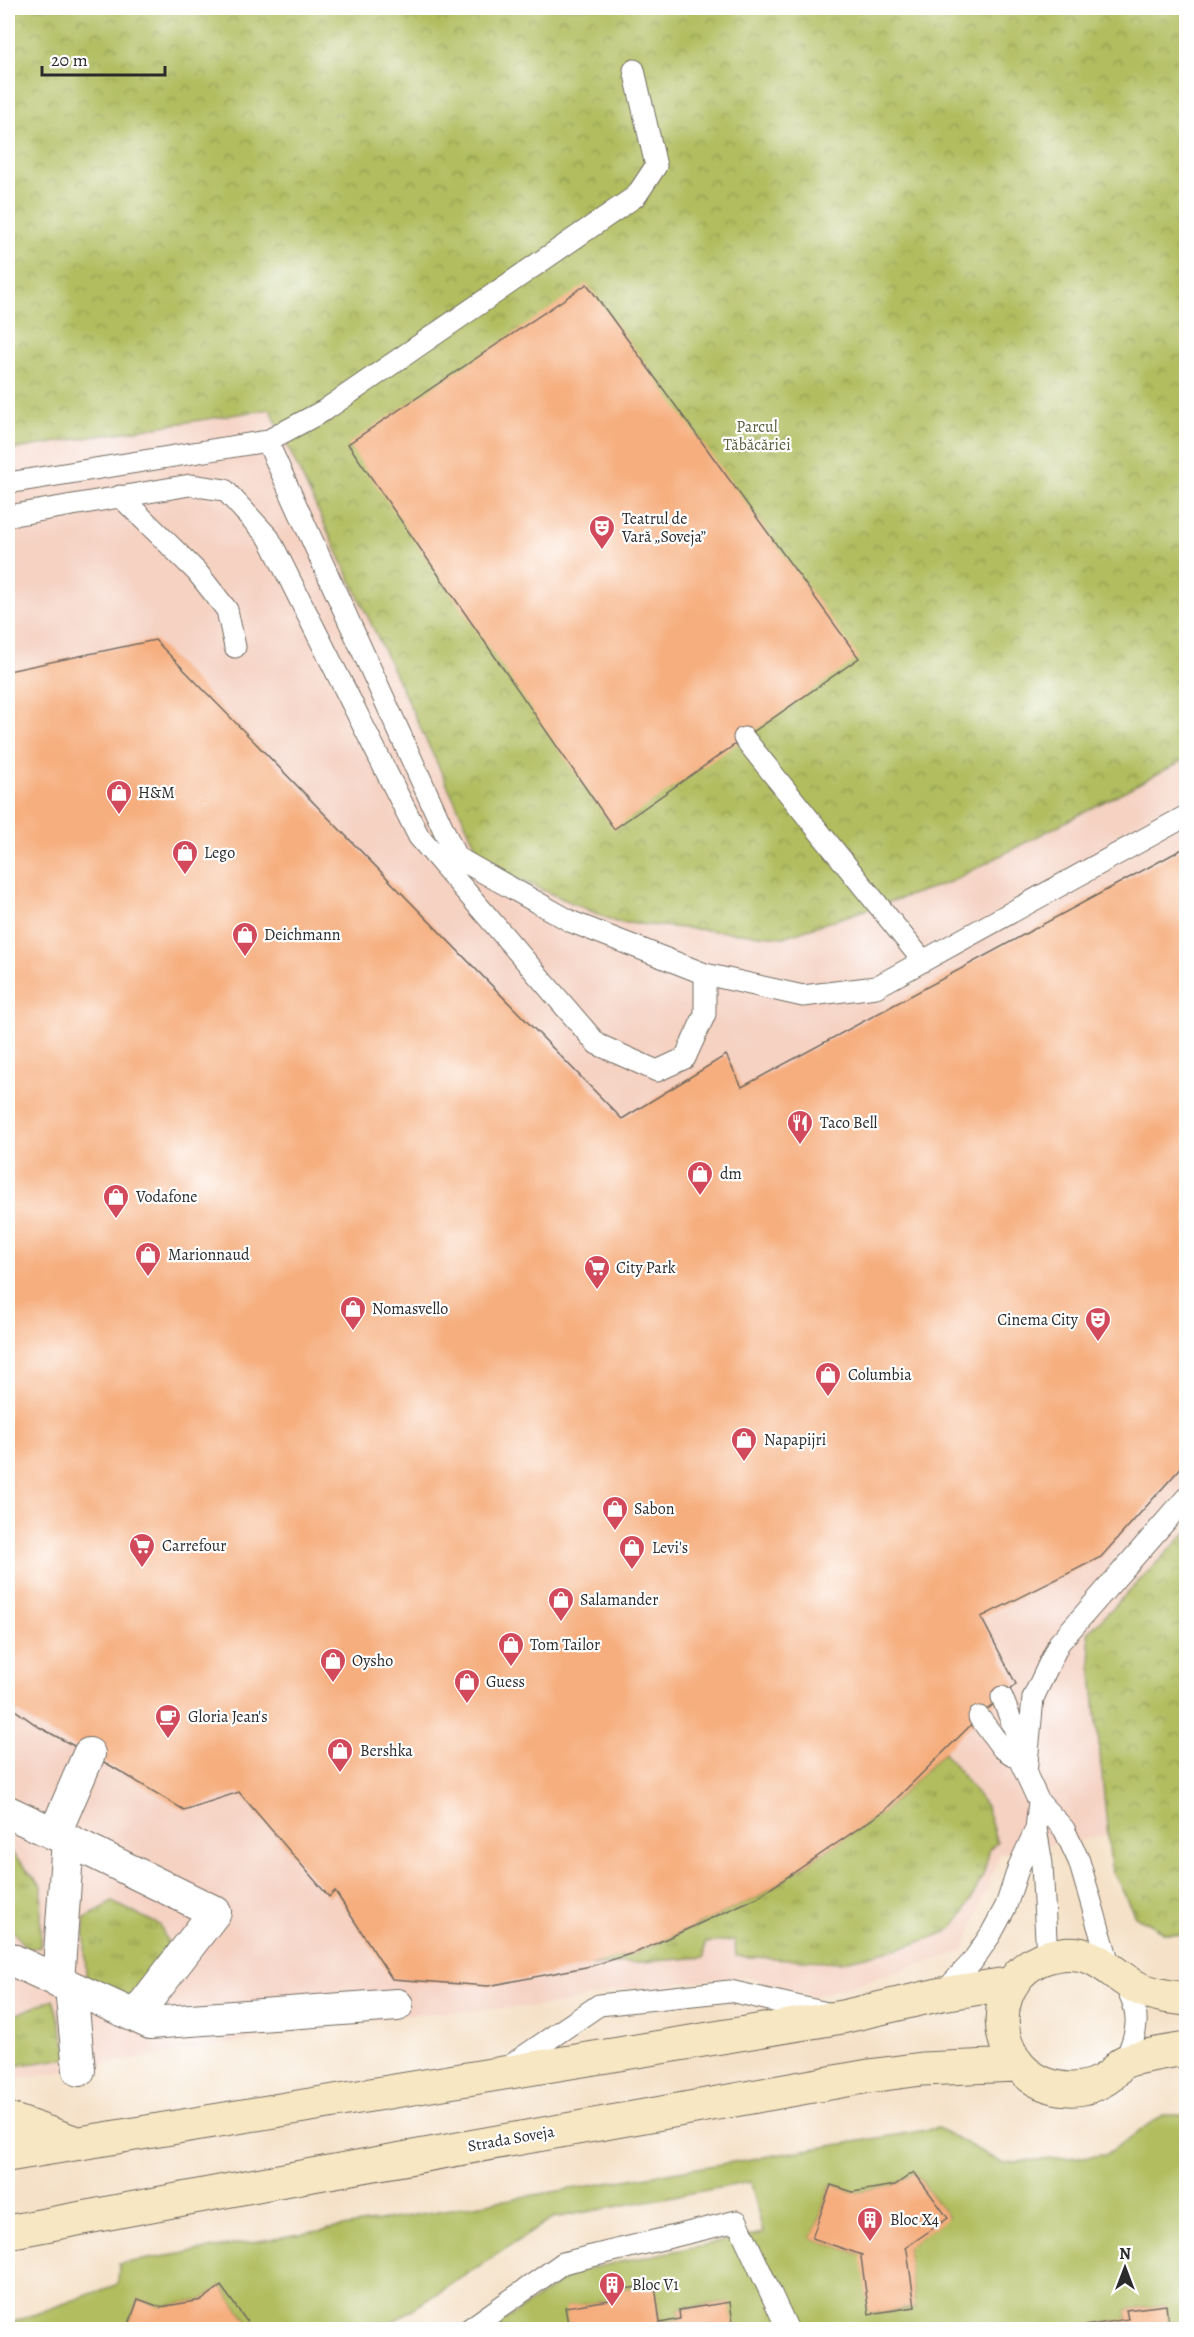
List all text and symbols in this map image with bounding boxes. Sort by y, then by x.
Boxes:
scale bar [42,39,165,77]
text: 20 m [51,48,88,72]
park label: Parcul Tăbăcăriei [723,416,791,456]
place label: Teatrul de Vară „Soveja” [621,508,706,548]
theatre icon: Teatrul de Vară „Soveja” [587,513,617,551]
shop icon: H&M [104,778,134,816]
place label: H&M [138,782,175,804]
shop icon: Lego [170,838,200,876]
place label: Lego [204,842,235,864]
shop icon: Deichmann [230,920,260,958]
place label: Deichmann [264,924,341,946]
restaurant icon: Taco Bell [785,1108,815,1146]
place label: Taco Bell [820,1112,878,1134]
shop icon: dm [685,1159,715,1197]
place label: dm [720,1163,742,1185]
shop icon: Vodafone [101,1182,131,1220]
place label: Vodafone [135,1186,197,1208]
shop icon: Marionnaud [133,1240,163,1278]
place label: Marionnaud [168,1244,250,1266]
supermarket icon: City Park [582,1253,612,1291]
place label: City Park [616,1257,676,1279]
shop icon: Nomasvello [338,1294,368,1332]
place label: Nomasvello [372,1298,448,1320]
theatre icon: Cinema City [1083,1305,1113,1343]
place label: Cinema City [997,1309,1079,1331]
shop icon: Columbia [813,1360,843,1398]
place label: Columbia [848,1364,912,1386]
shop icon: Napapijri [729,1425,759,1463]
place label: Napapijri [764,1429,826,1451]
shop icon: Sabon [600,1494,630,1532]
place label: Sabon [634,1498,675,1520]
supermarket icon: Carrefour [127,1531,157,1569]
shop icon: Levi's [617,1533,647,1571]
place label: Carrefour [162,1535,226,1557]
place label: Levi's [652,1537,688,1559]
shop icon: Salamander [546,1585,576,1623]
place label: Salamander [580,1589,658,1611]
shop icon: Tom Tailor [496,1630,526,1668]
place label: Tom Tailor [530,1634,600,1656]
shop icon: Oysho [318,1646,348,1684]
place label: Oysho [352,1650,393,1672]
shop icon: Guess [452,1667,482,1705]
place label: Guess [486,1671,525,1693]
cafe icon: Gloria Jean's [153,1702,183,1740]
place label: Gloria Jean's [188,1706,268,1728]
shop icon: Bershka [325,1736,355,1774]
place label: Bershka [360,1740,413,1762]
street label: Strada Soveja [466,2120,557,2157]
building icon: Bloc X4 [855,2205,885,2243]
place label: Bloc X4 [890,2209,939,2231]
north arrow [1095,2238,1155,2298]
text: N [1119,2243,1131,2265]
building icon: Bloc V1 [597,2270,627,2308]
place label: Bloc V1 [632,2274,679,2296]

